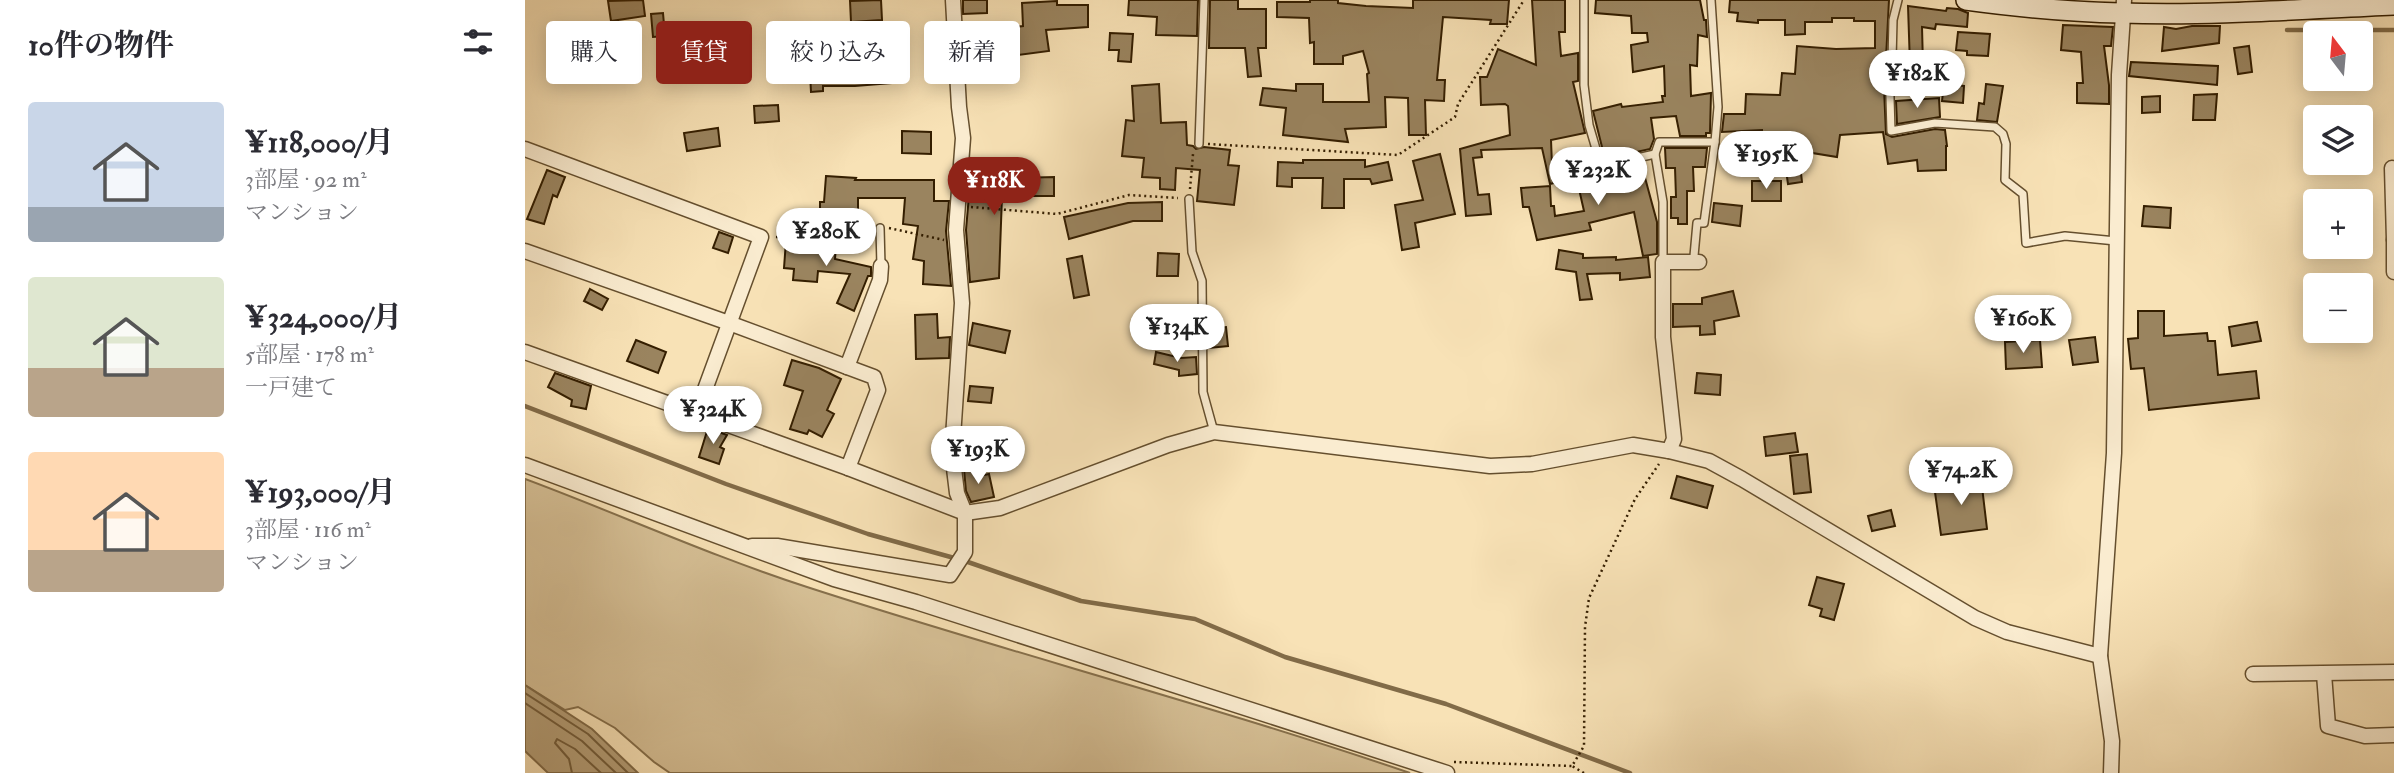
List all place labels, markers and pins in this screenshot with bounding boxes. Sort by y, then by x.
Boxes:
pin: ¥182K [1868,50,1966,110]
pin: ¥195K [1717,132,1815,191]
pin: ¥232K [1549,148,1647,207]
pin: ¥118K [945,158,1043,217]
pin: ¥280K [777,208,875,268]
pin: ¥160K [1974,296,2072,355]
pin: ¥134K [1128,304,1226,364]
pin: ¥324K [664,386,762,446]
pin: ¥193K [929,426,1027,486]
pin: ¥74.2K [1904,448,2018,507]

